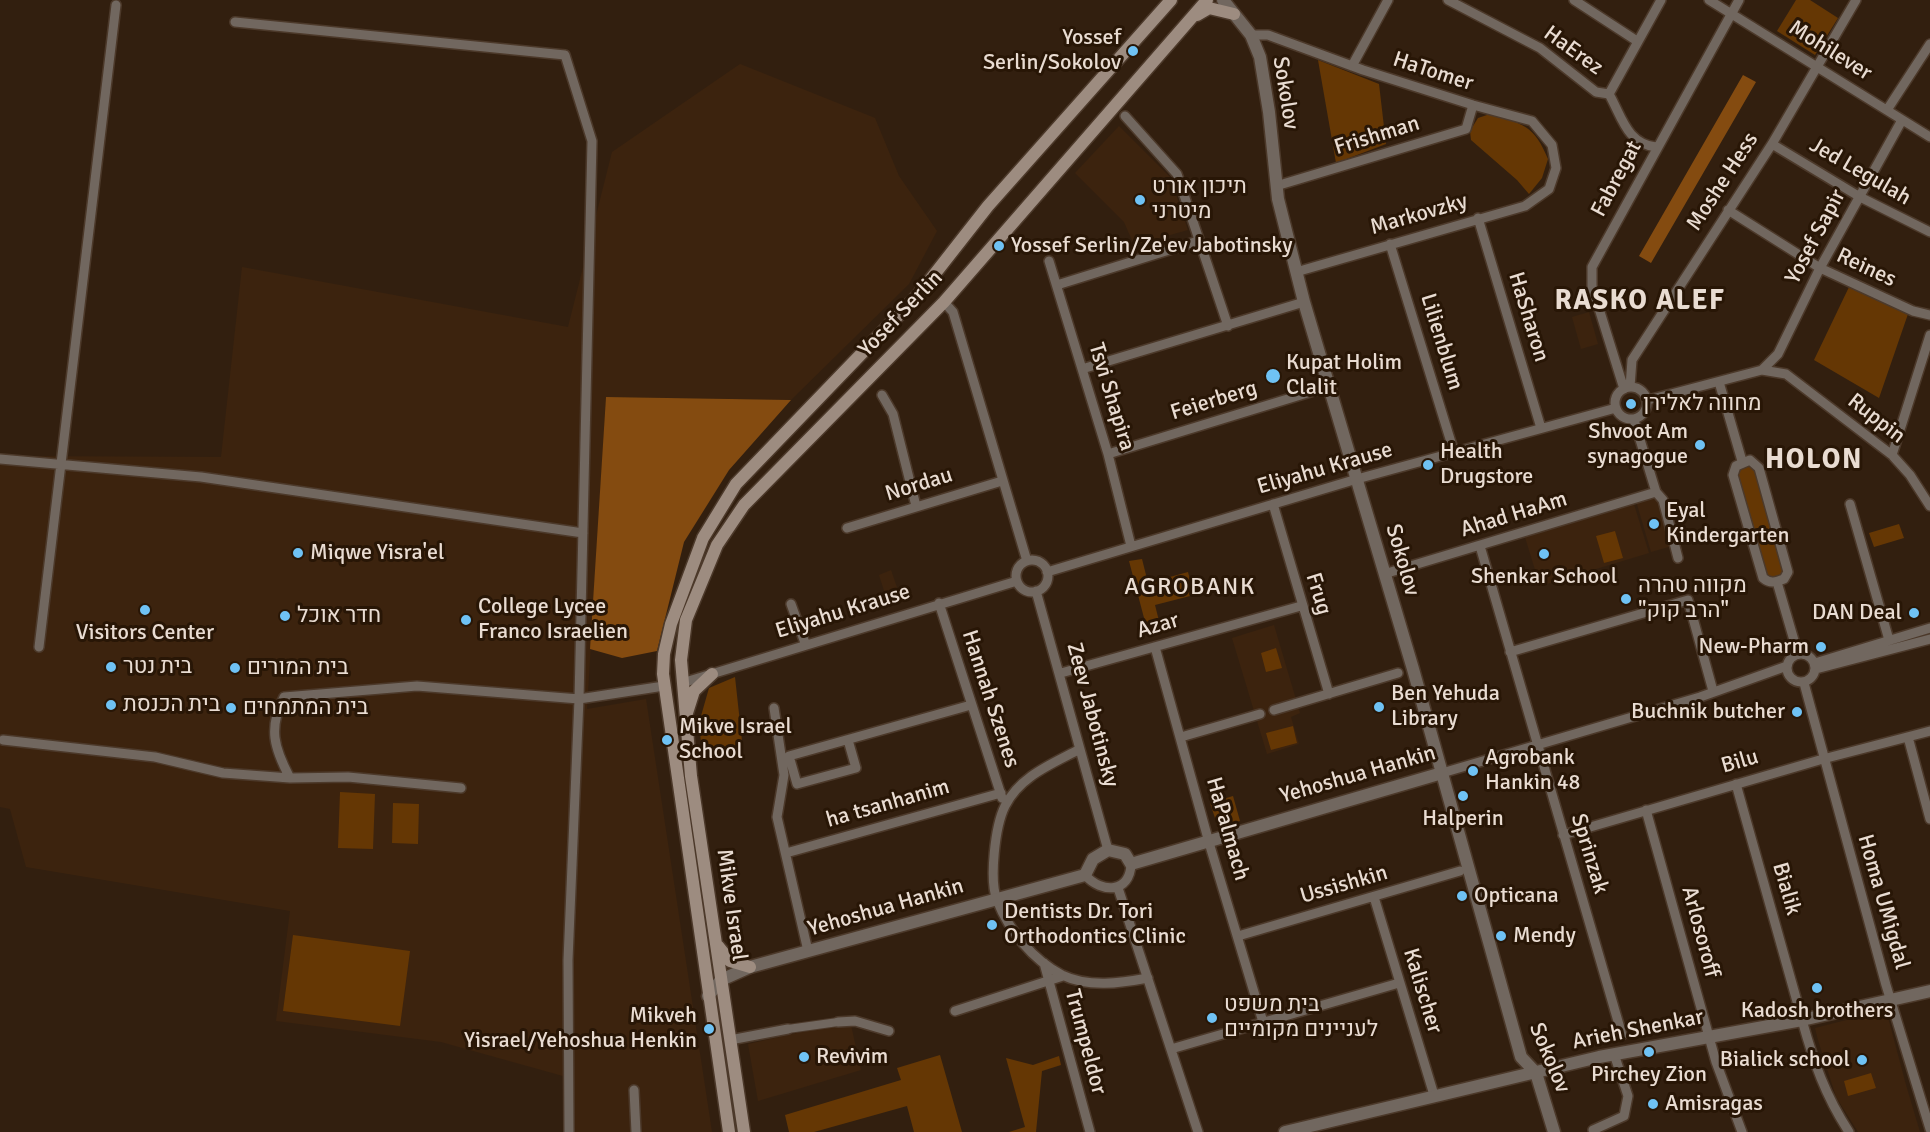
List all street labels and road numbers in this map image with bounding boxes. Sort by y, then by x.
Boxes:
street label: Mohilever [1784,15,1876,87]
street label: HaErez [1538,21,1608,81]
street label: HaTomer [1389,47,1477,97]
street label: Sokolov [1266,55,1304,131]
street label: Frishman [1331,111,1423,161]
street label: Moshe Hess [1681,128,1765,236]
street label: Jed Legulah [1805,132,1915,212]
street label: Fabregat [1586,136,1648,222]
street label: Yosef Sapir [1780,185,1852,289]
street label: Markovzky [1367,189,1471,241]
street label: Reines [1832,243,1900,293]
street label: Yosef Serlin [853,265,949,363]
street label: HaSharon [1502,269,1554,365]
street label: Lilienblum [1414,290,1468,394]
street label: Tsvi Shapira [1082,340,1140,454]
street label: Feierberg [1168,375,1260,427]
street label: Ruppin [1842,388,1910,450]
street label: Eliyahu Krause [1254,437,1396,501]
street label: Nordau [882,462,956,508]
street label: Ahad HaAm [1458,486,1570,544]
street label: Sokolov [1379,521,1425,599]
street label: Frug [1299,570,1337,618]
street label: Eliyahu Krause [772,579,914,645]
street label: Azar [1134,607,1182,645]
street label: Hannah Szenes [955,627,1025,771]
street label: Zeev Jabotinsky [1060,640,1124,790]
street label: Yehoshua Hankin [1277,740,1439,810]
street label: Bilu [1718,744,1762,780]
street label: ha tsanhanim [823,774,953,834]
street label: HaPalmach [1200,774,1254,884]
street label: Sprinzak [1564,811,1614,897]
street label: Homa UMigdal [1851,832,1915,972]
street label: Mikve Israel [710,847,752,963]
street label: Ussishkin [1297,860,1391,910]
street label: Bialik [1766,860,1806,918]
street label: Yehoshua Hankin [805,873,967,943]
street label: Arlosoroff [1675,883,1725,981]
street label: Kalischer [1397,945,1447,1037]
street label: Trumpeldor [1058,987,1112,1097]
street label: Arieh Shenkar [1570,1004,1706,1056]
street label: Sokolov [1523,1019,1575,1097]

